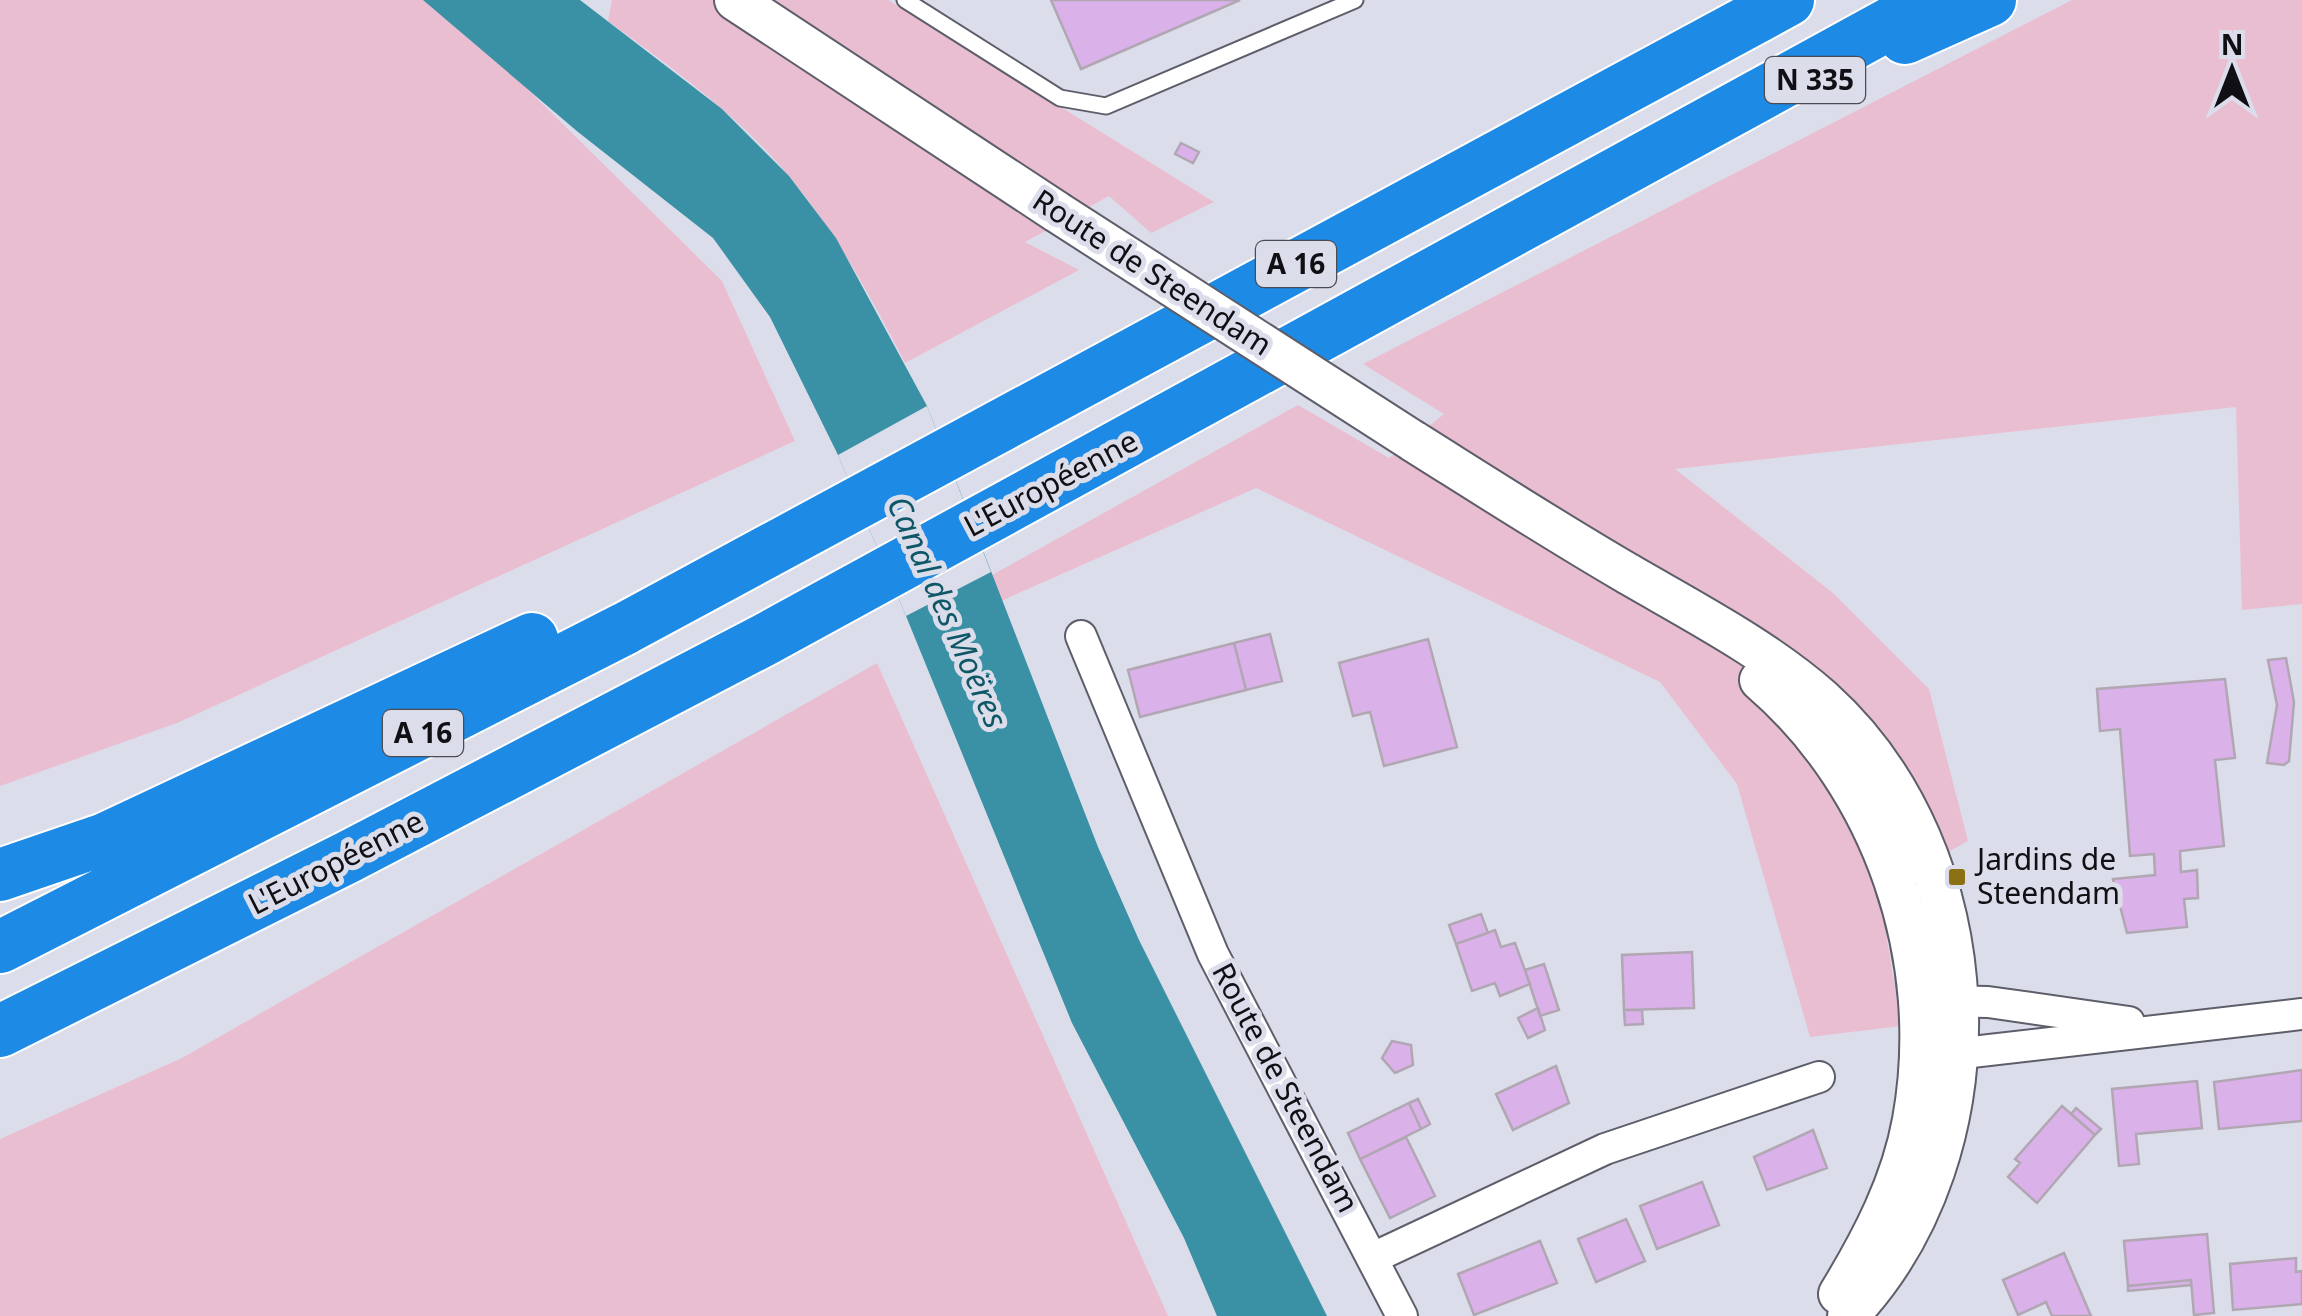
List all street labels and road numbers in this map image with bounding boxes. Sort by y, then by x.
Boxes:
road number: N 335 [1765,57,1865,103]
street label: Route de Steendam [1025,179,1280,364]
road number: A 16 [1256,241,1336,287]
street label: L'Européenne [956,420,1144,546]
road number: A 16 [383,710,463,756]
street label: L'Européenne [241,800,430,923]
street label: Route de Steendam [1203,955,1369,1219]

